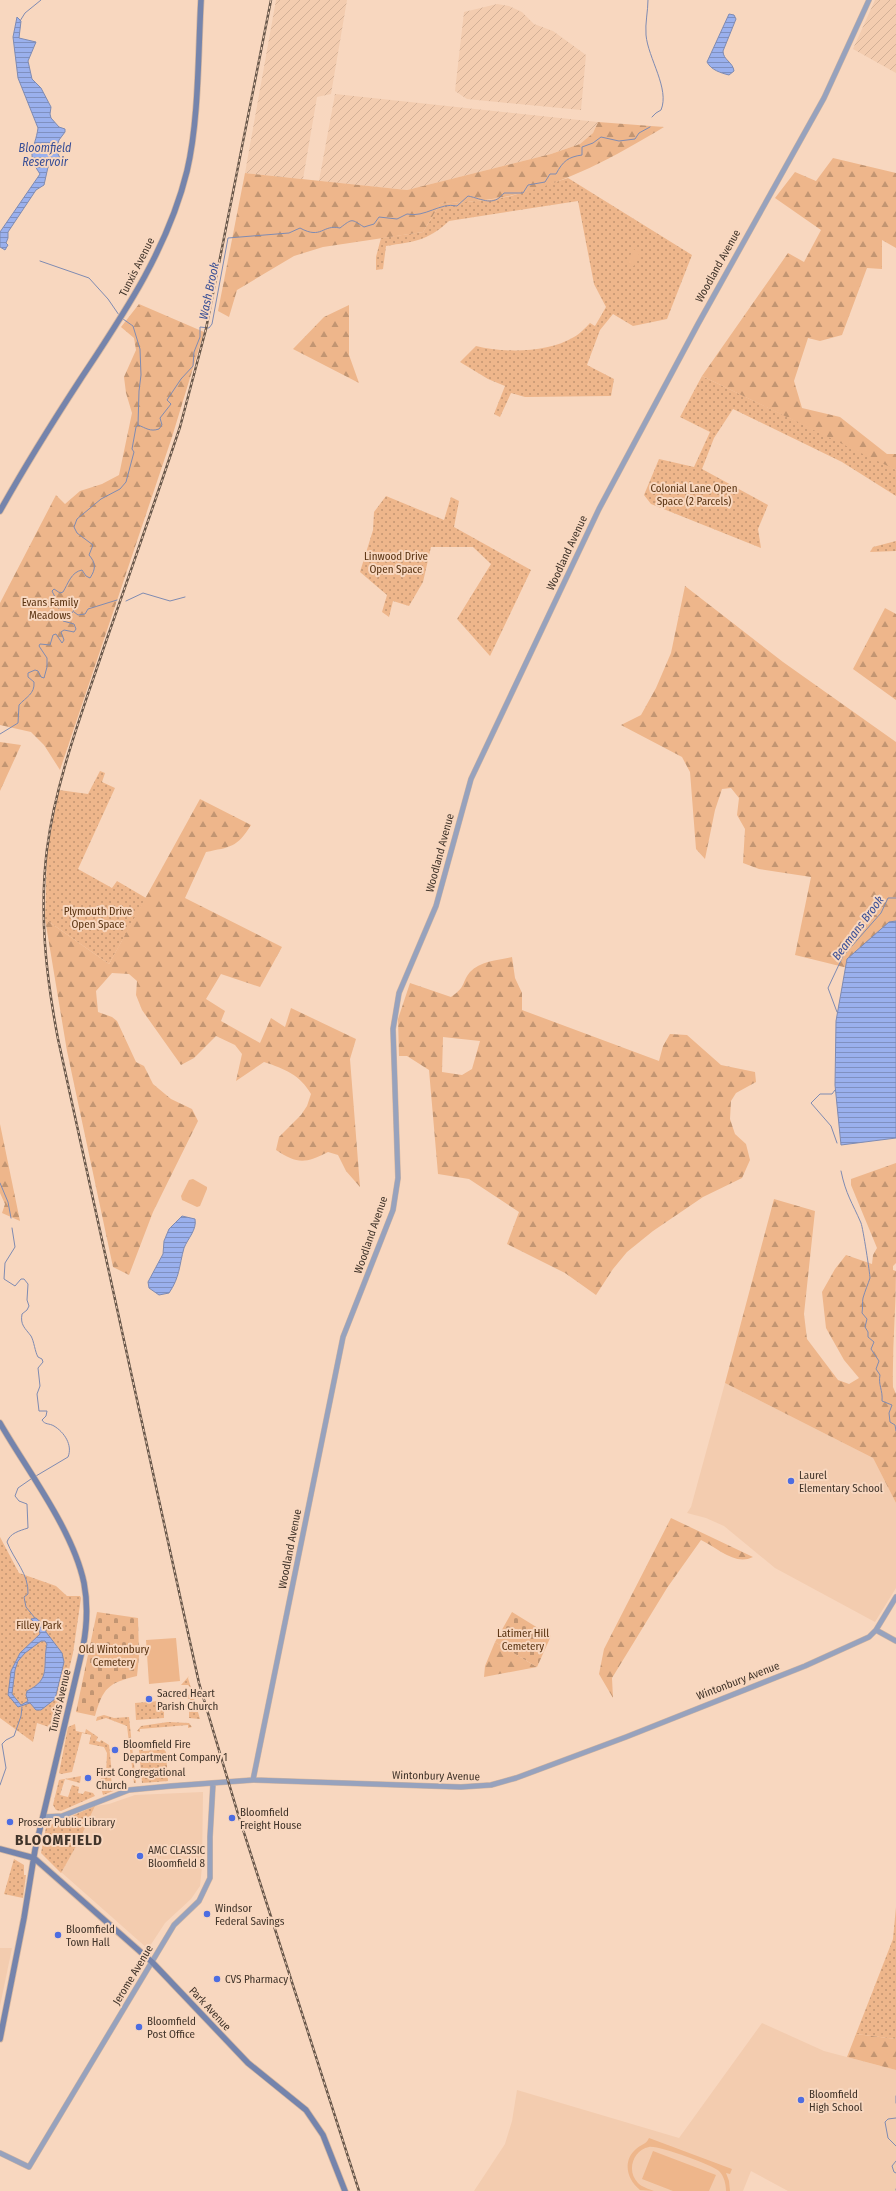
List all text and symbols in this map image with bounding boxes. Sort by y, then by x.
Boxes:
water label: Bloomfield Reservoir [19,141,72,169]
street label: Woodland Avenue [693,227,743,305]
street label: Tunxis Avenue [117,235,157,299]
water label: Wash Brook [196,261,222,321]
park label: Colonial Lane Open Space (2 Parcels) [650,482,738,508]
street label: Woodland Avenue [544,513,590,593]
park label: Linwood Drive Open Space [364,550,428,576]
park label: Evans Family Meadows [22,596,78,622]
street label: Woodland Avenue [423,812,457,894]
water label: Beamans Brook [829,893,887,963]
park label: Plymouth Drive Open Space [64,905,132,931]
street label: Woodland Avenue [352,1195,390,1275]
place label: Laurel Elementary School [799,1469,883,1495]
marker: Laurel Elementary School [786,1476,796,1486]
street label: Woodland Avenue [276,1508,304,1590]
park label: Filley Park [16,1619,63,1632]
park label: Latimer Hill Cemetery [497,1627,549,1653]
park label: Old Wintonbury Cemetery [79,1643,149,1669]
street label: Wintonbury Avenue [695,1659,781,1703]
street label: Tunxis Avenue [46,1668,74,1734]
place label: Sacred Heart Parish Church [157,1687,218,1713]
marker: Sacred Heart Parish Church [144,1694,154,1704]
place label: Bloomfield Fire Department Company 1 [123,1738,228,1764]
marker: Bloomfield Fire Department Company 1 [110,1745,120,1755]
place label: First Congregational Church [96,1766,185,1792]
street label: Wintonbury Avenue [392,1769,480,1783]
marker: First Congregational Church [83,1773,93,1783]
place label: Bloomfield Freight House [240,1806,302,1832]
marker: Bloomfield Freight House [227,1813,237,1823]
place label: Prosser Public Library [18,1816,115,1829]
marker: Prosser Public Library [5,1817,15,1827]
district label: BLOOMFIELD [15,1831,103,1849]
place label: AMC CLASSIC Bloomfield 8 [148,1844,206,1870]
marker: AMC CLASSIC Bloomfield 8 [135,1851,145,1861]
place label: Windsor Federal Savings [215,1902,285,1928]
marker: Windsor Federal Savings [202,1909,212,1919]
place label: Bloomfield Town Hall [66,1923,115,1949]
marker: Bloomfield Town Hall [53,1930,63,1940]
street label: Jerome Avenue [110,1943,156,2007]
place label: CVS Pharmacy [225,1973,288,1986]
marker: CVS Pharmacy [212,1974,222,1984]
street label: Park Avenue [186,1984,234,2034]
place label: Bloomfield Post Office [147,2015,196,2041]
marker: Bloomfield Post Office [134,2022,144,2032]
place label: Bloomfield High School [809,2088,863,2114]
marker: Bloomfield High School [796,2095,806,2105]

